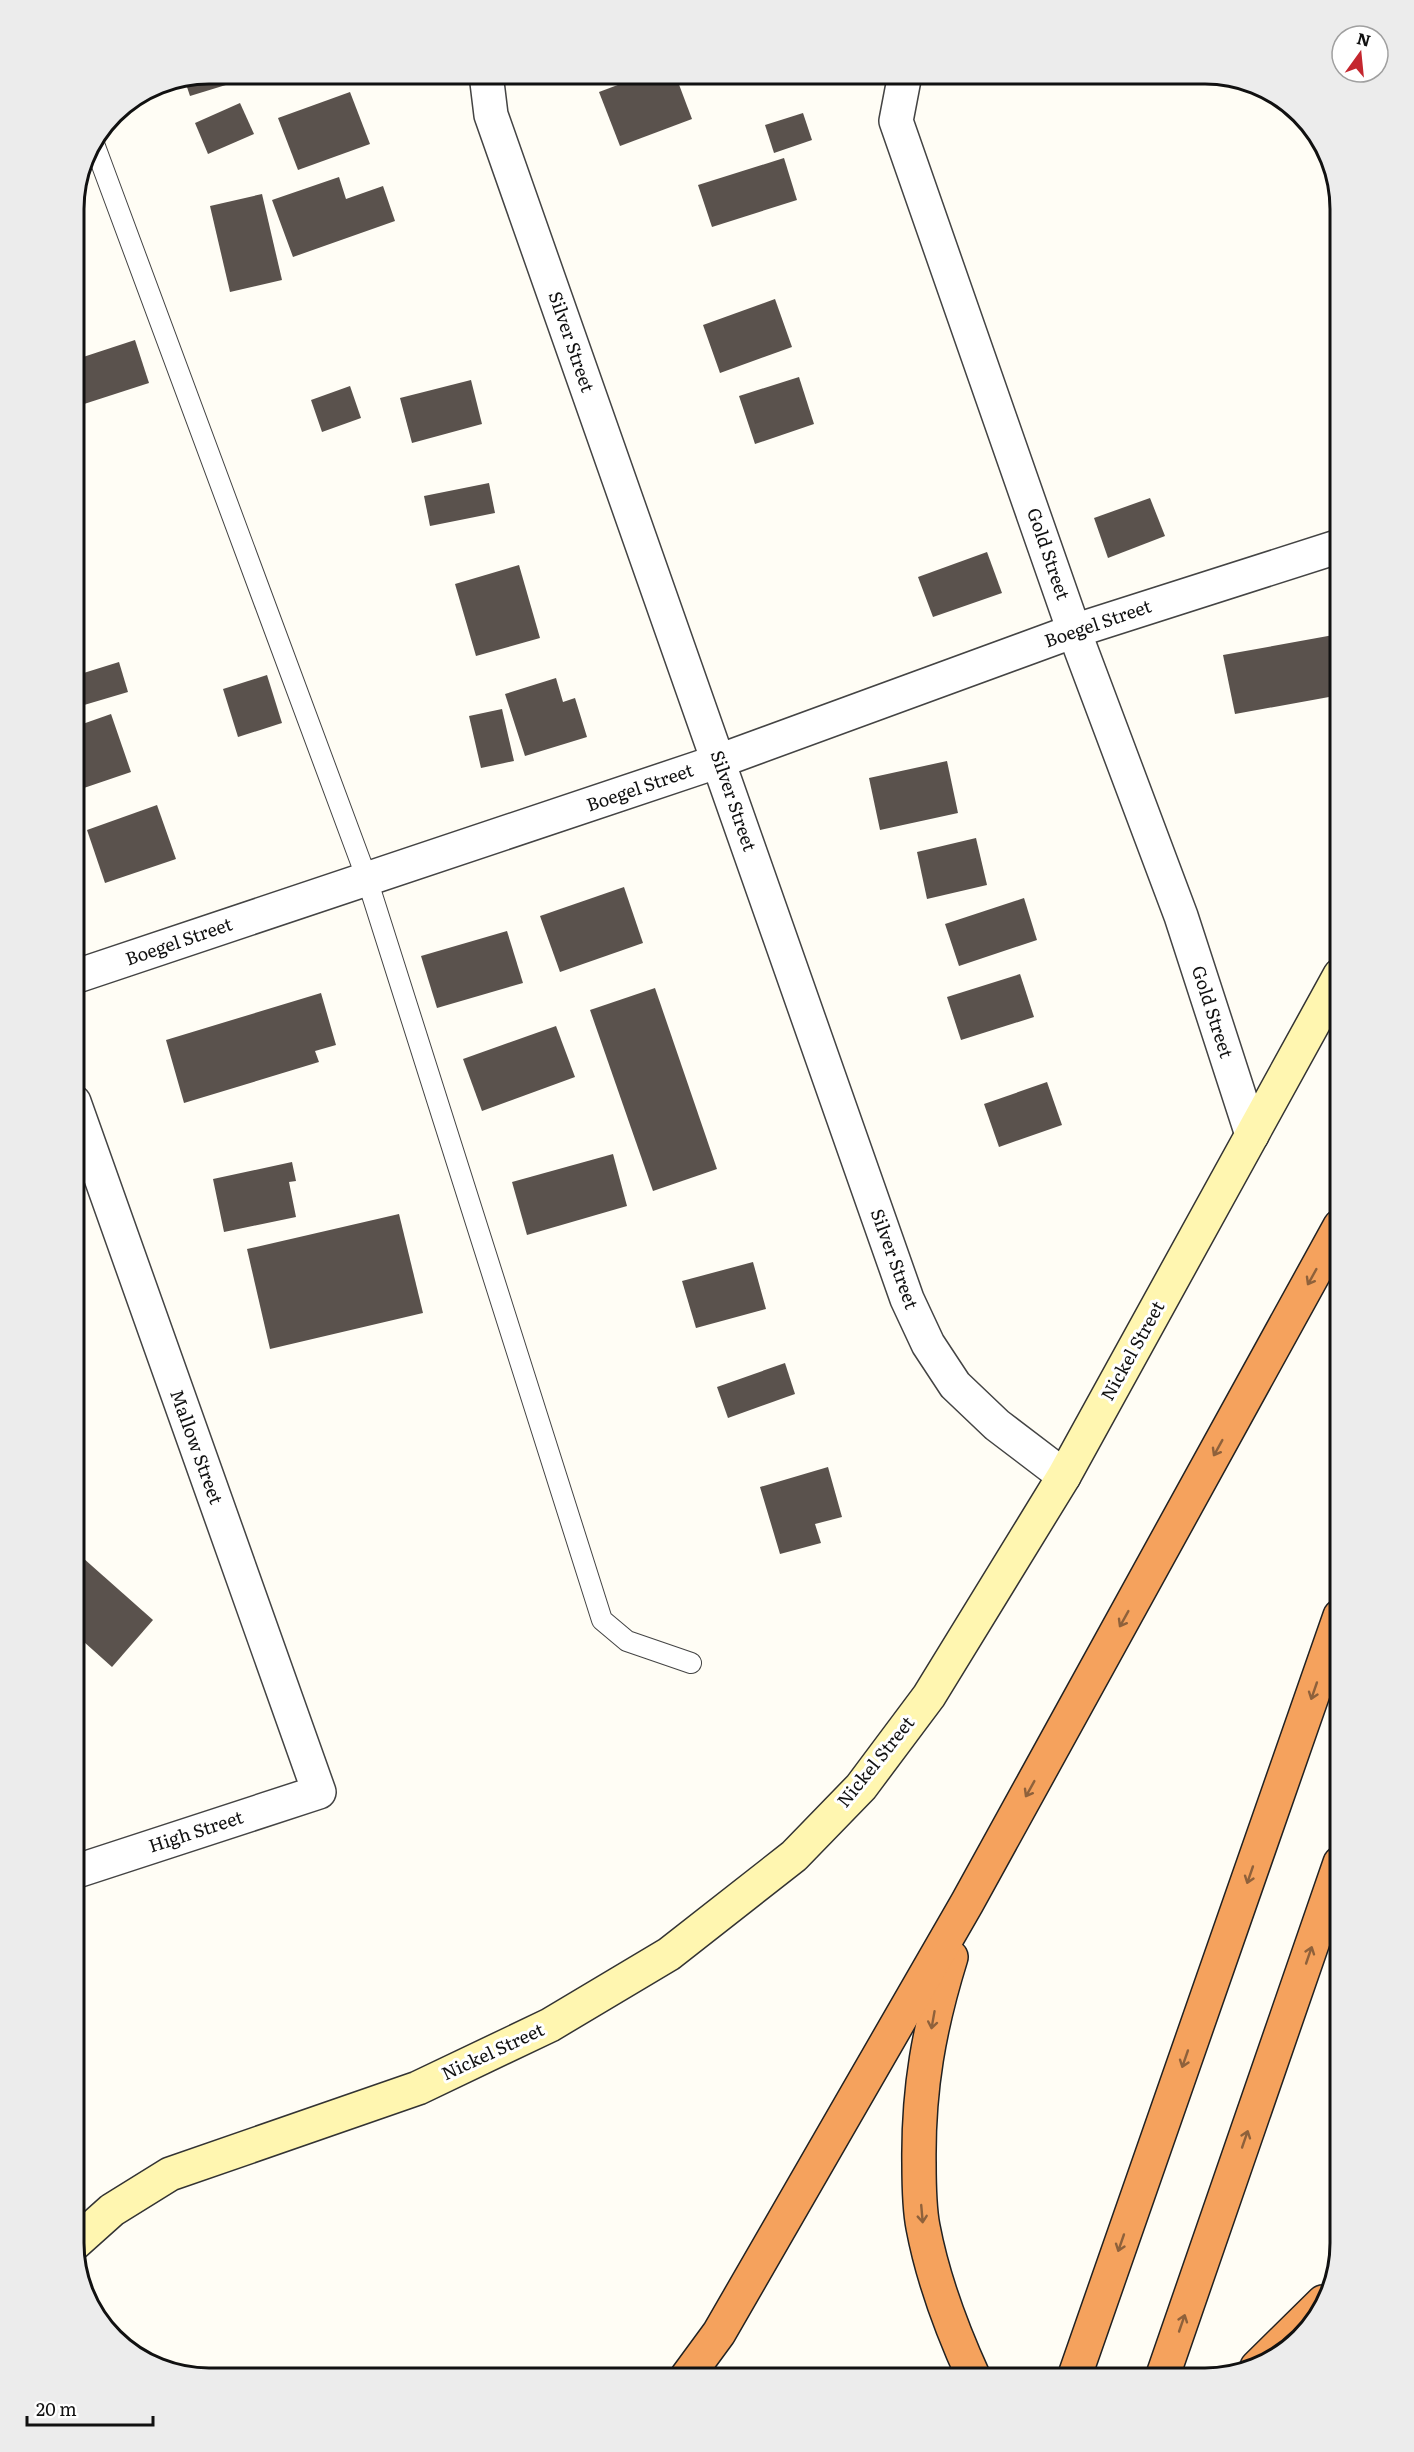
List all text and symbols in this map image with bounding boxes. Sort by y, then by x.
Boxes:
north arrow [1330,24,1390,84]
text: N [1355,25,1374,52]
street label: Silver Street [543,287,603,396]
street label: Gold Street [1021,504,1078,604]
street label: Boegel Street [1040,591,1155,654]
street label: Silver Street [705,746,765,855]
street label: Boegel Street [582,755,697,818]
street label: Boegel Street [121,909,236,972]
street label: Gold Street [1186,962,1241,1062]
street label: Silver Street [865,1204,926,1313]
one-way arrow [1306,1268,1317,1286]
street label: Nickel Street [1093,1295,1171,1405]
street label: Mallow Street [164,1385,231,1508]
one-way arrow [1212,1439,1224,1456]
one-way arrow [1118,1610,1130,1627]
one-way arrow [1308,1681,1319,1700]
street label: Nickel Street [830,1709,920,1812]
one-way arrow [1023,1781,1035,1798]
street label: High Street [145,1802,247,1859]
one-way arrow [1243,1865,1254,1884]
one-way arrow [1304,1946,1315,1965]
one-way arrow [927,2009,938,2029]
street label: Nickel Street [437,2015,549,2086]
one-way arrow [1179,2049,1190,2068]
one-way arrow [1241,2130,1252,2149]
one-way arrow [916,2203,927,2223]
one-way arrow [1115,2233,1126,2252]
one-way arrow [1177,2314,1188,2333]
scale bar [27,2389,153,2427]
text: 20 m [36,2395,77,2422]

